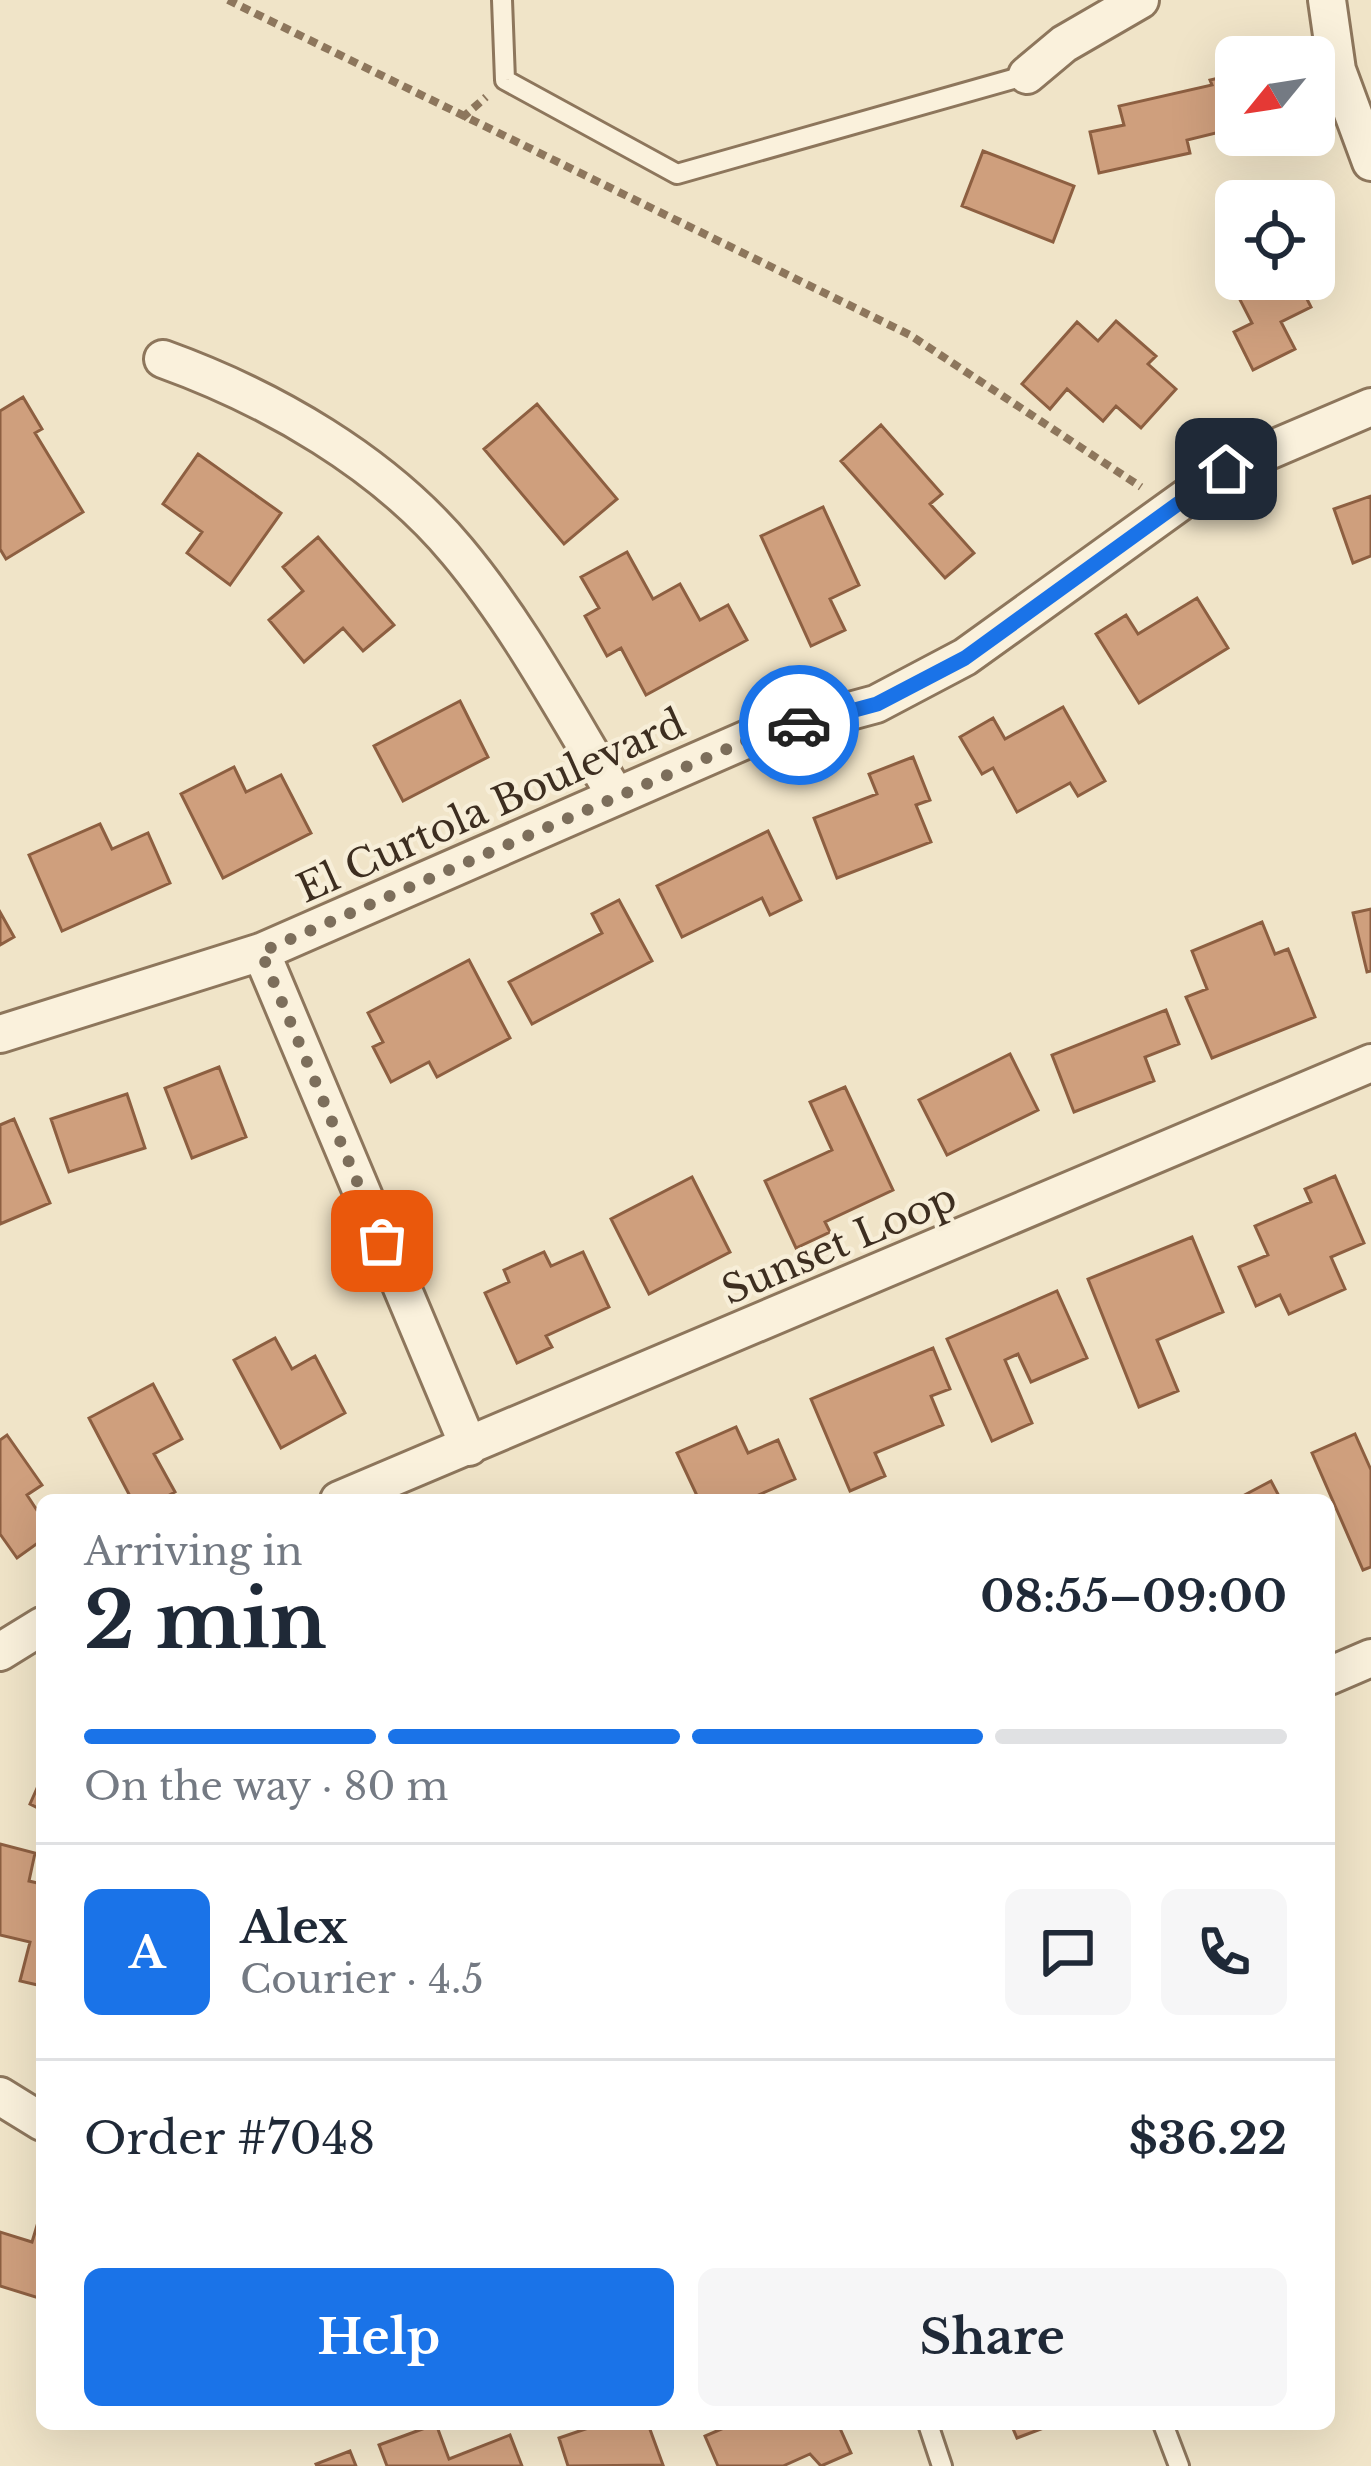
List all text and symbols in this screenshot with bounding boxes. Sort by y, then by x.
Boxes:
north arrow [1215,36,1335,156]
map controls [1215,36,1335,300]
button: locate [1215,180,1335,300]
pin [1175,418,1277,520]
icon: home [1193,436,1259,502]
courier [739,665,859,785]
icon: car [766,692,832,758]
street label: El Curtola Boulevard [290,698,692,914]
street label: Sunset Loop [714,1173,964,1315]
pin [331,1190,433,1292]
icon: bag [349,1208,415,1274]
text: Arriving in [84,1527,303,1576]
text: 08:55–09:00 [980,1568,1287,1624]
text: 2 min [84,1572,327,1669]
text: On the way · 80 m [84,1762,448,1811]
button: chat [1005,1889,1131,2015]
button: phone [1161,1889,1287,2015]
text: Alex [240,1899,347,1955]
text: A [129,1924,165,1980]
text: Courier · 4.5 [240,1955,484,2004]
text: Order #7048 [84,2110,375,2166]
text: $36.22 [1129,2110,1287,2166]
button: Help [84,2268,674,2406]
button: Share [698,2268,1287,2406]

